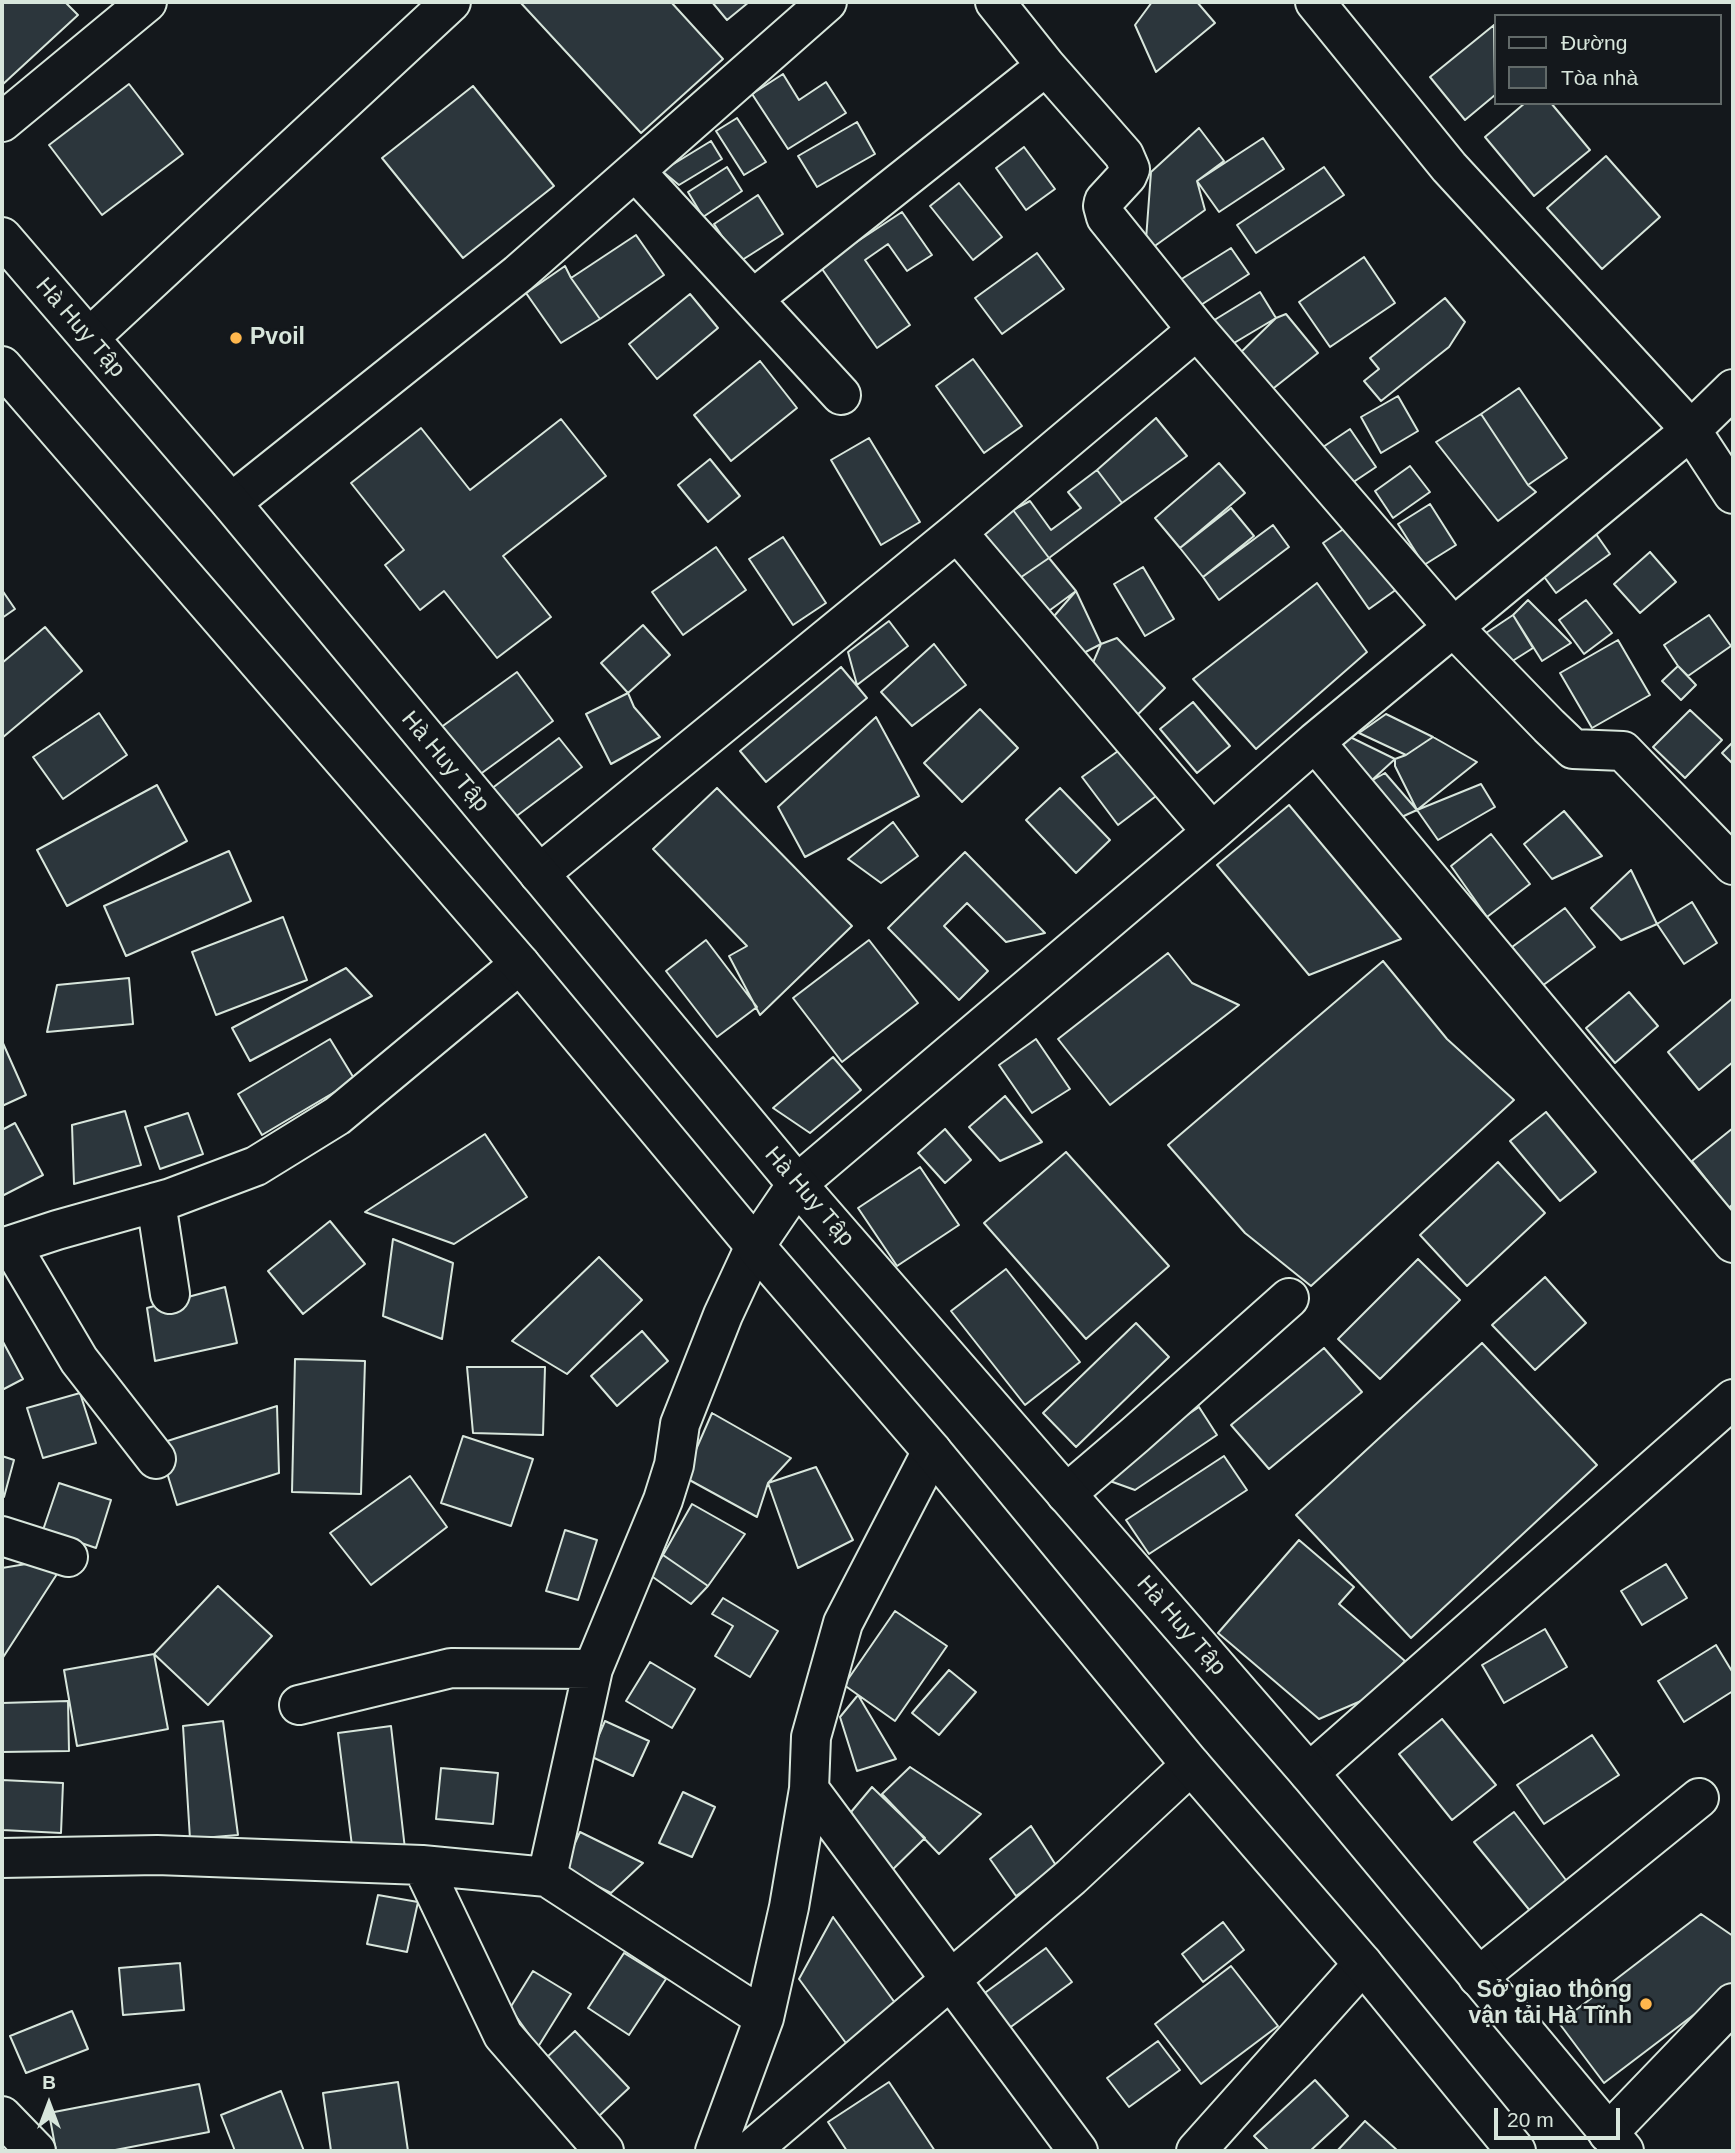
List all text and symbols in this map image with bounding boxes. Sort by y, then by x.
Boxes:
legend [1494,14,1721,105]
text: Đường [1561,31,1627,54]
text: Tòa nhà [1561,66,1638,89]
street label: Hà Huy Tập [29,273,131,383]
place label: Pvoil [250,324,305,352]
marker: Pvoil [228,330,244,346]
street label: Hà Huy Tập [395,706,495,818]
street label: Hà Huy Tập [758,1142,860,1252]
street label: Hà Huy Tập [1130,1571,1232,1681]
place label: Sở giao thông vận tải Hà Tĩnh [1468,1977,1632,2031]
marker: Sở giao thông vận tải Hà Tĩnh [1638,1996,1654,2012]
north arrow [14,2069,84,2139]
text: B [42,2072,56,2093]
scale bar [1497,2094,1623,2138]
text: 20 m [1507,2108,1554,2131]

